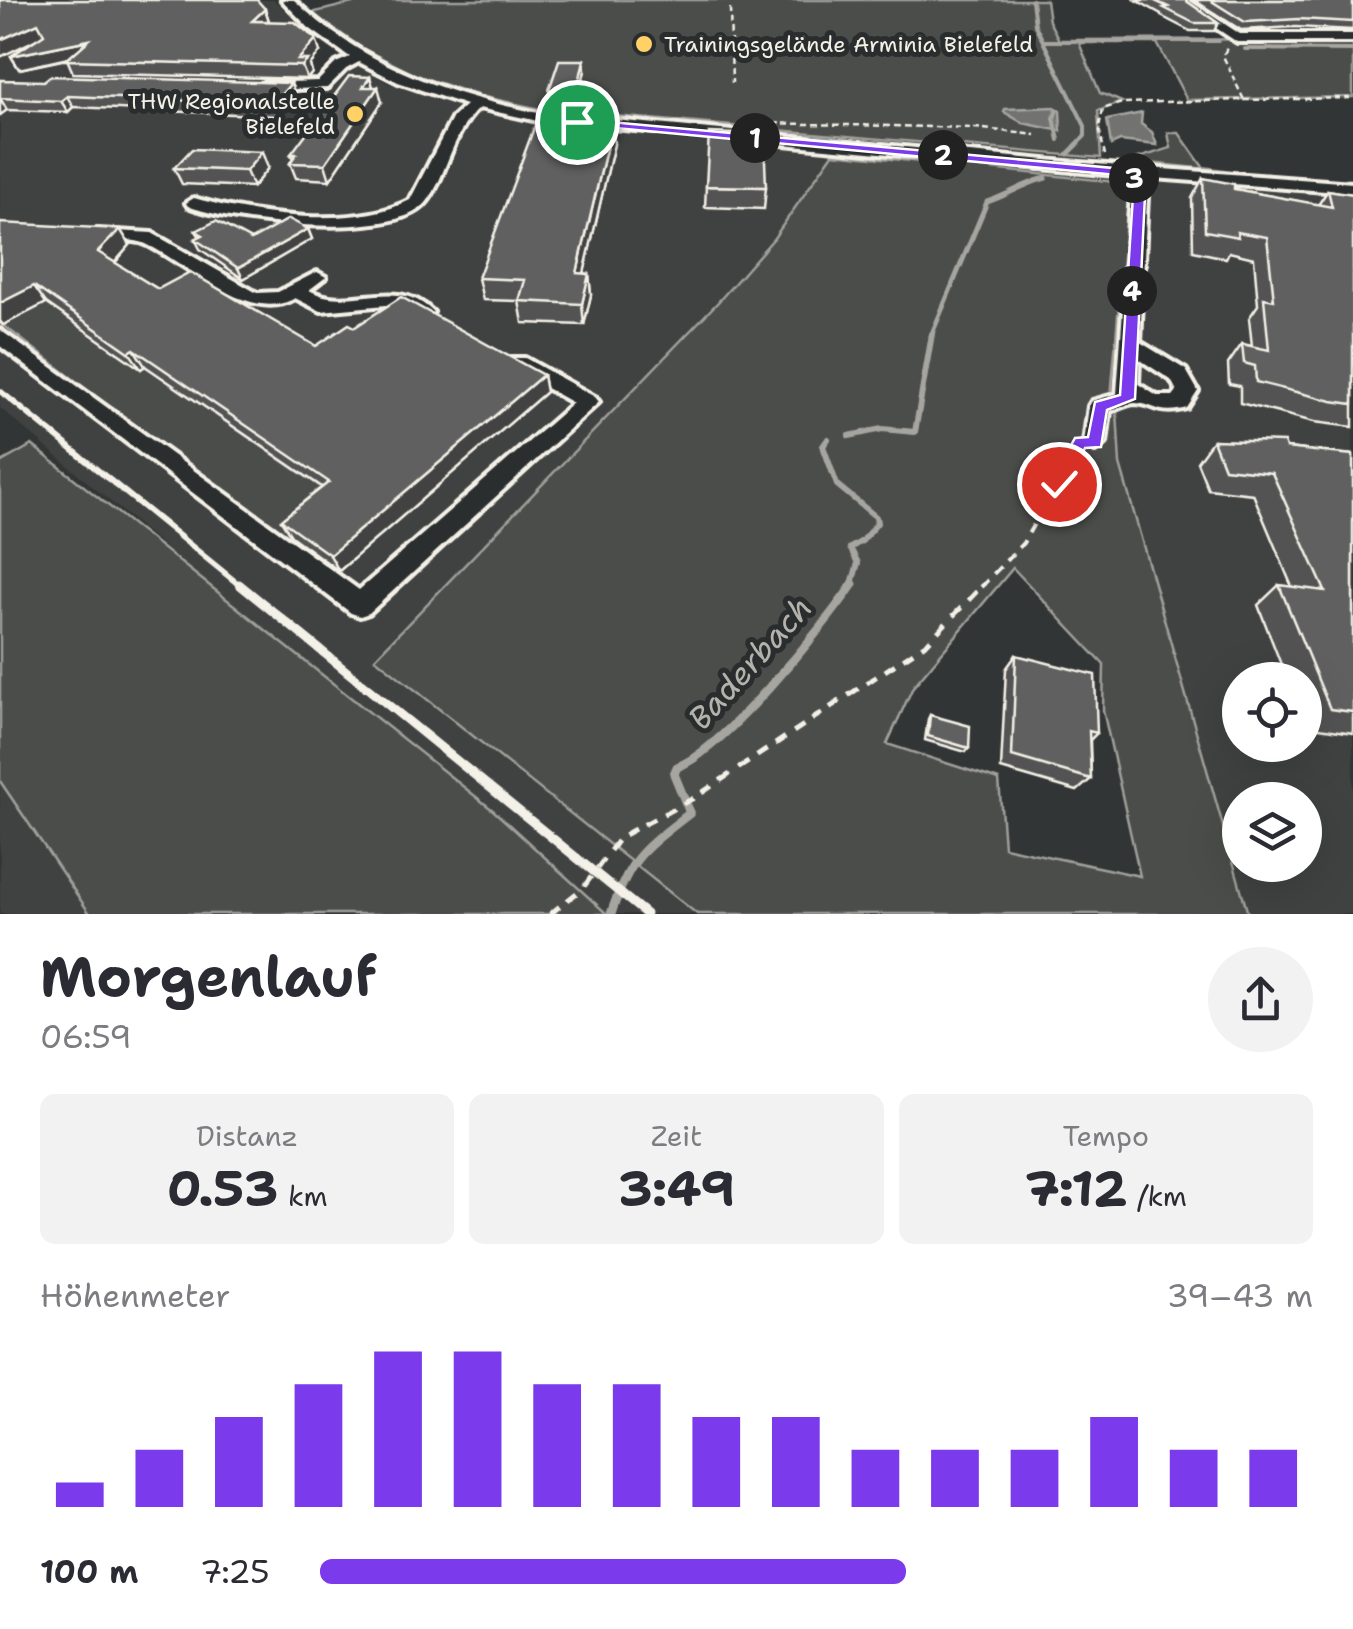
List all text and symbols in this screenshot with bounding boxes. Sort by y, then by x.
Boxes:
place label: Trainingsgelände Arminia Bielefeld [664,30,1033,59]
marker: Trainingsgelände Arminia Bielefeld [633,33,655,55]
pin [535,80,620,165]
place label: THW Regionalstelle Bielefeld [128,87,335,141]
icon: arrive [550,95,605,150]
marker: THW Regionalstelle Bielefeld [344,103,366,125]
pin: 1 [730,113,780,163]
text: 1 [749,119,761,157]
pin: 2 [918,130,968,180]
text: 2 [933,136,953,174]
pin: 3 [1109,153,1159,203]
text: 3 [1124,159,1144,197]
pin: 4 [1107,266,1157,316]
text: 4 [1122,272,1142,310]
pin [1017,442,1102,527]
icon: check [1032,457,1087,512]
water label: Baderbach [678,587,821,739]
map controls [1222,662,1322,882]
button: locate [1222,662,1322,762]
button: layers [1222,782,1322,882]
text: Morgenlauf [40,940,377,1014]
button: share [1208,947,1313,1052]
text: 06:59 [40,1015,132,1058]
text: Distanz [196,1117,298,1155]
text: Zeit [651,1117,702,1155]
text: Tempo [1063,1117,1149,1155]
text: 0.53 [167,1155,278,1222]
text: 3:49 [618,1155,735,1222]
text: 7:12 [1025,1155,1127,1222]
text: km [278,1177,328,1215]
text: /km [1127,1177,1187,1215]
text: Höhenmeter [40,1274,230,1317]
text: 39–43 m [1166,1274,1313,1317]
text: 100 m [40,1550,139,1593]
text: 7:25 [200,1550,270,1593]

